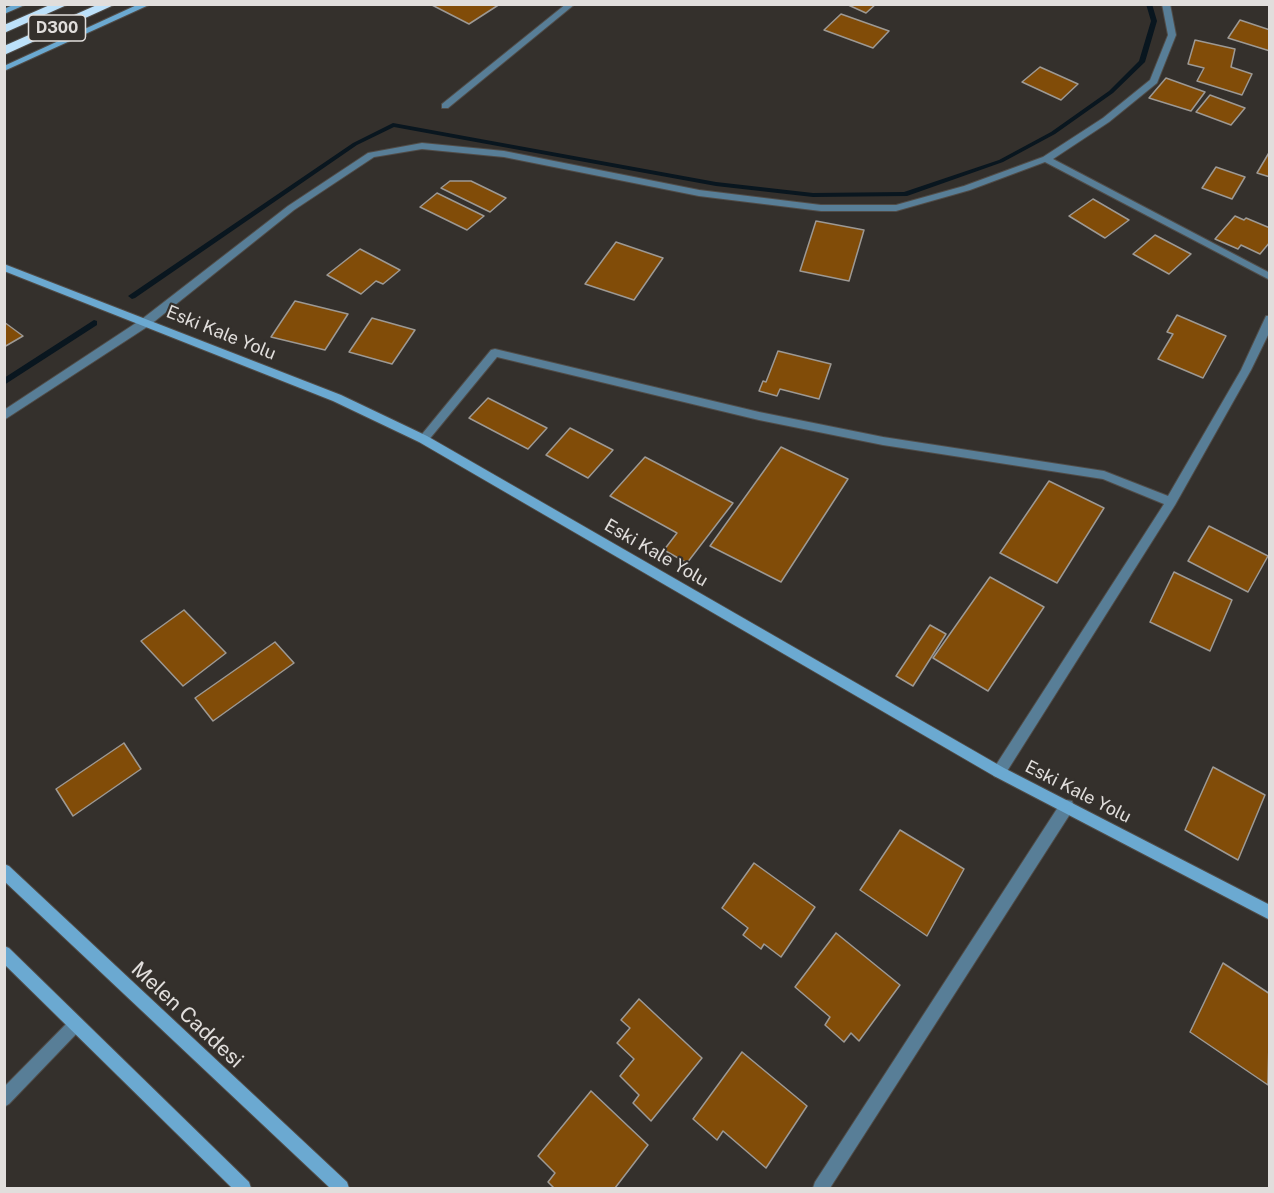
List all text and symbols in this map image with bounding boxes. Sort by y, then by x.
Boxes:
road number: D300 [28,15,86,41]
street label: Eski Kale Yolu [163,301,279,365]
street label: Eski Kale Yolu [600,515,712,591]
street label: Eski Kale Yolu [1021,756,1135,828]
street label: Melen Caddesi [126,957,248,1073]

